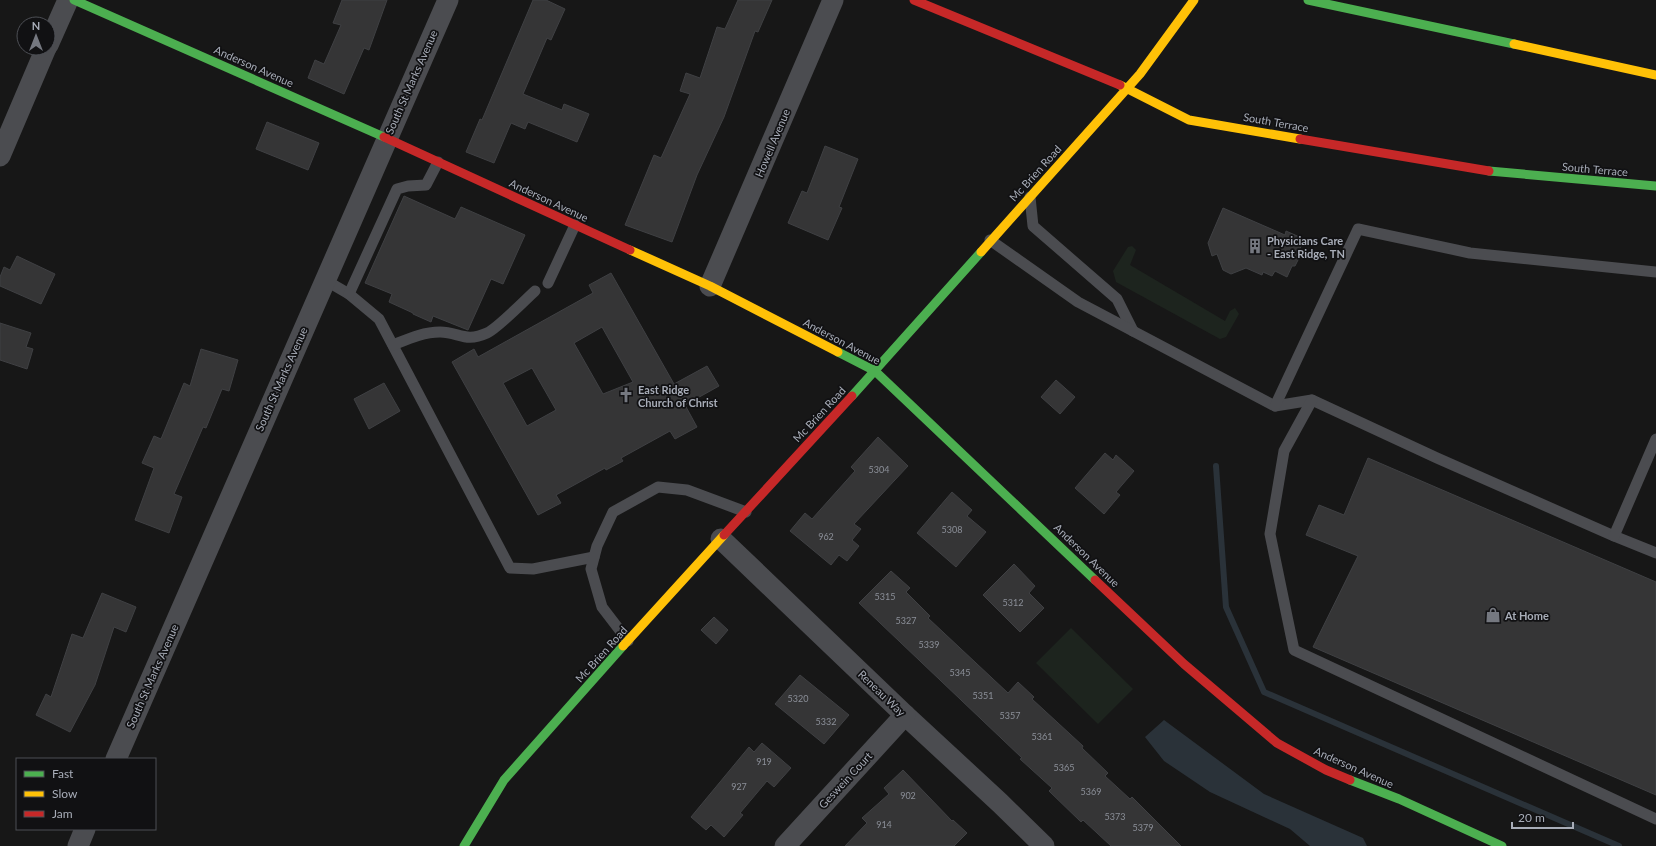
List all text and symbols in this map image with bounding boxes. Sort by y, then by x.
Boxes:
north arrow [16,16,56,56]
text: N [32,19,40,32]
street label: South St Marks Avenue [382,28,440,136]
street label: Anderson Avenue [212,43,296,89]
street label: Howell Avenue [752,107,792,179]
street label: South Terrace [1242,110,1310,134]
street label: Mc Brien Road [1006,142,1064,204]
street label: South Terrace [1561,160,1629,178]
street label: Anderson Avenue [508,176,591,224]
place label: Physicians Care - East Ridge, TN [1267,234,1345,260]
building icon: Physicians Care - East Ridge, TN [1246,237,1264,255]
street label: Anderson Avenue [801,315,883,367]
street label: South St Marks Avenue [252,325,310,433]
place label: East Ridge Church of Christ [638,383,719,409]
street label: Mc Brien Road [790,384,848,444]
church icon: East Ridge Church of Christ [617,386,635,404]
house number: 5304 [869,464,889,475]
street label: Anderson Avenue [1052,521,1122,590]
house number: 5308 [942,524,962,535]
house number: 962 [818,531,834,542]
house number: 5315 [875,591,895,602]
house number: 5312 [1003,597,1023,608]
shop icon: At Home [1484,606,1502,624]
place label: At Home [1504,609,1549,622]
house number: 5327 [896,615,916,626]
street label: South St Marks Avenue [123,622,181,730]
street label: Mc Brien Road [572,623,630,685]
house number: 5339 [919,639,939,650]
street label: Reneau Way [856,667,908,719]
house number: 5345 [950,667,970,678]
house number: 5351 [973,690,993,701]
house number: 5320 [788,693,808,704]
house number: 5357 [1000,710,1020,721]
house number: 5332 [816,716,836,727]
house number: 5361 [1032,731,1052,742]
street label: Anderson Avenue [1312,744,1396,790]
street label: Geswein Court [816,749,874,811]
house number: 919 [756,756,772,767]
legend [16,758,156,830]
house number: 5365 [1054,762,1074,773]
text: Fast [52,766,74,781]
house number: 927 [731,781,747,792]
text: Slow [52,786,78,801]
house number: 5369 [1081,786,1101,797]
house number: 902 [900,790,916,801]
scale bar [1512,804,1573,830]
text: Jam [52,806,73,821]
text: 20 m [1518,810,1545,825]
house number: 5373 [1105,811,1125,822]
house number: 914 [876,819,892,830]
house number: 5379 [1133,822,1153,833]

